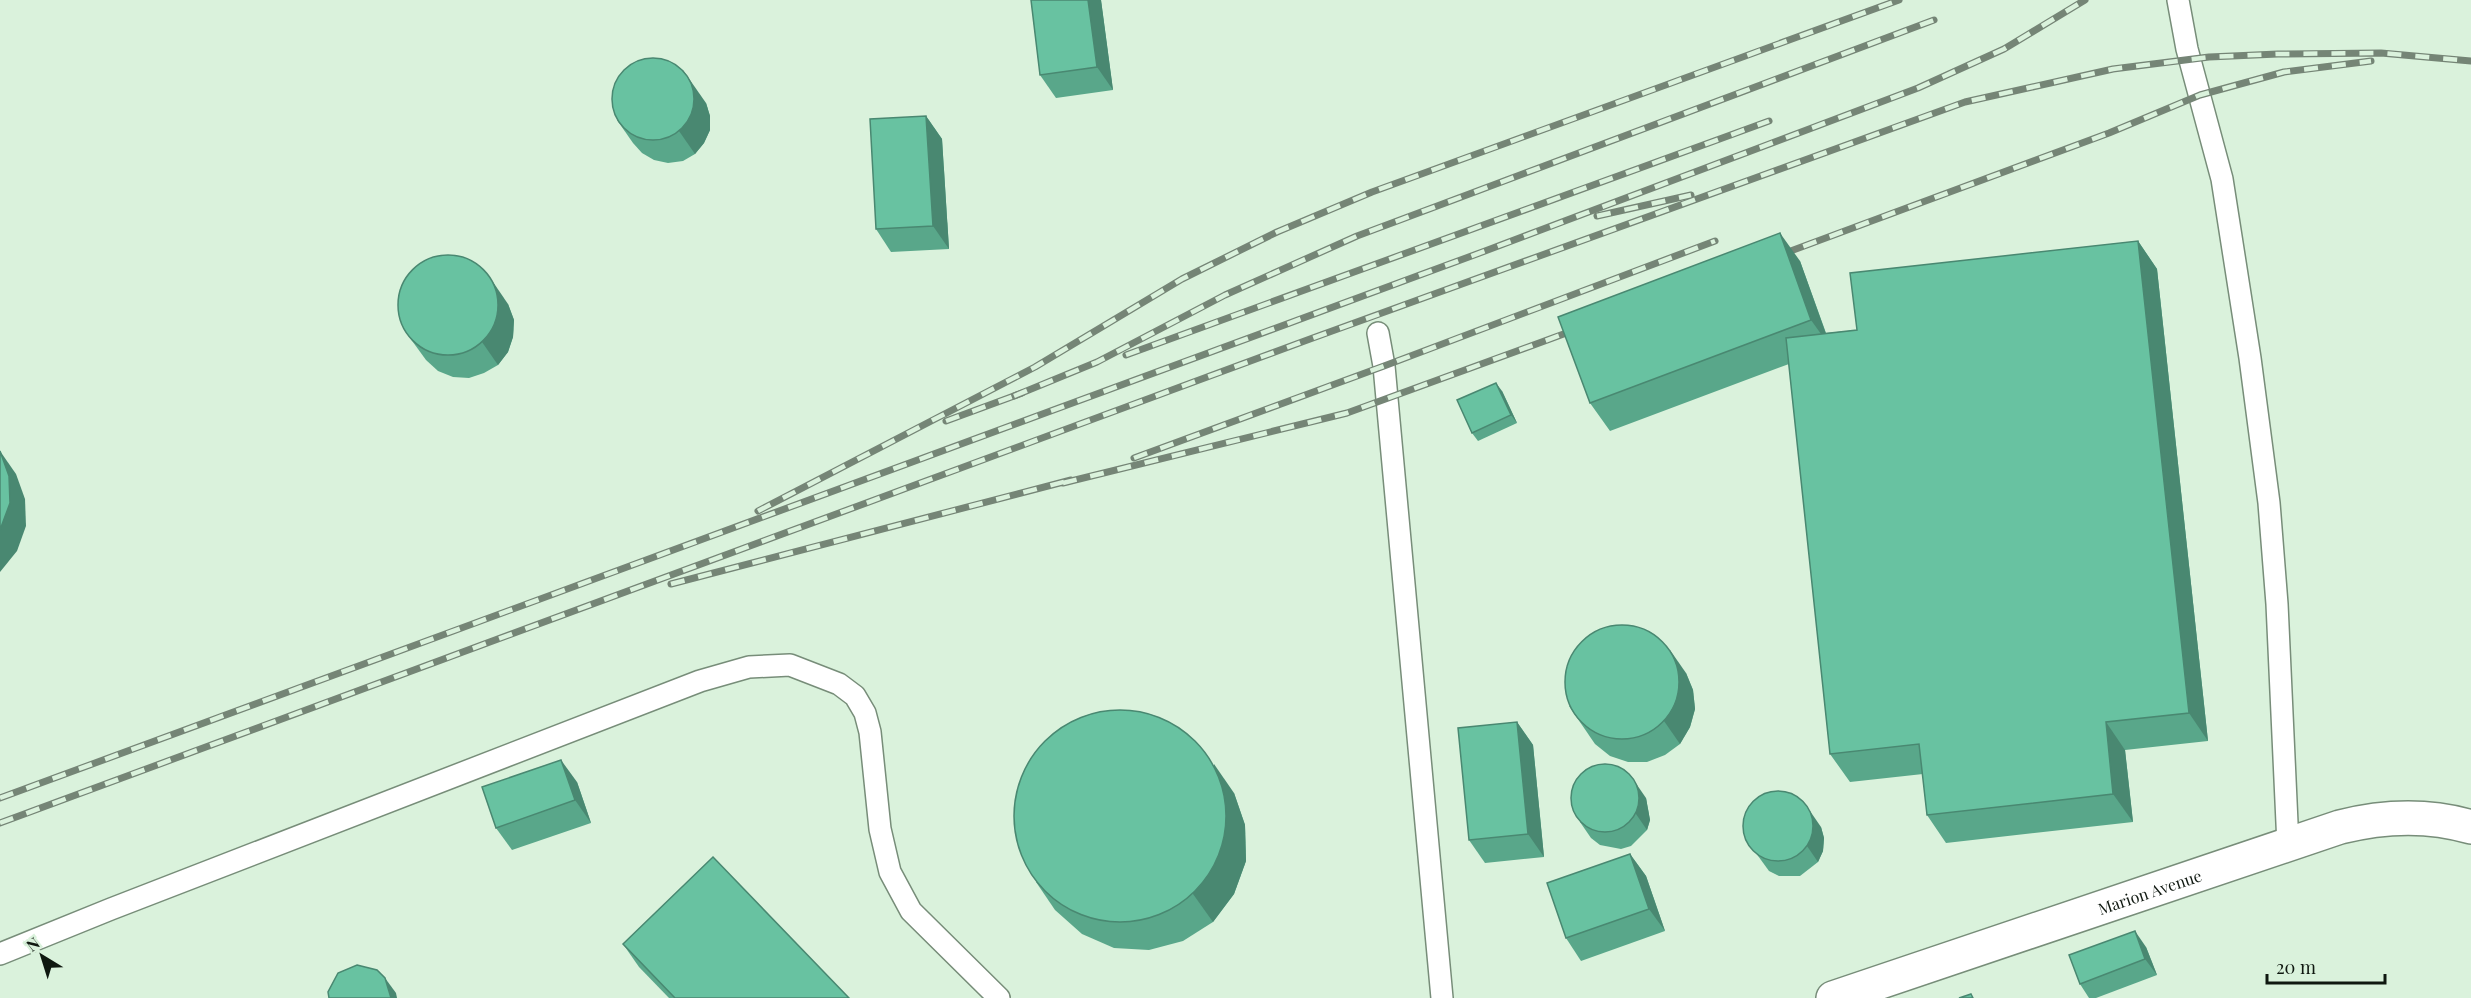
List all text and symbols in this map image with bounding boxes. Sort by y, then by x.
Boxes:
street label: Marion Avenue [2095,864,2204,919]
north arrow [12,926,72,986]
text: N [21,932,44,956]
scale bar [2267,947,2386,985]
text: 20 m [2276,955,2316,979]

